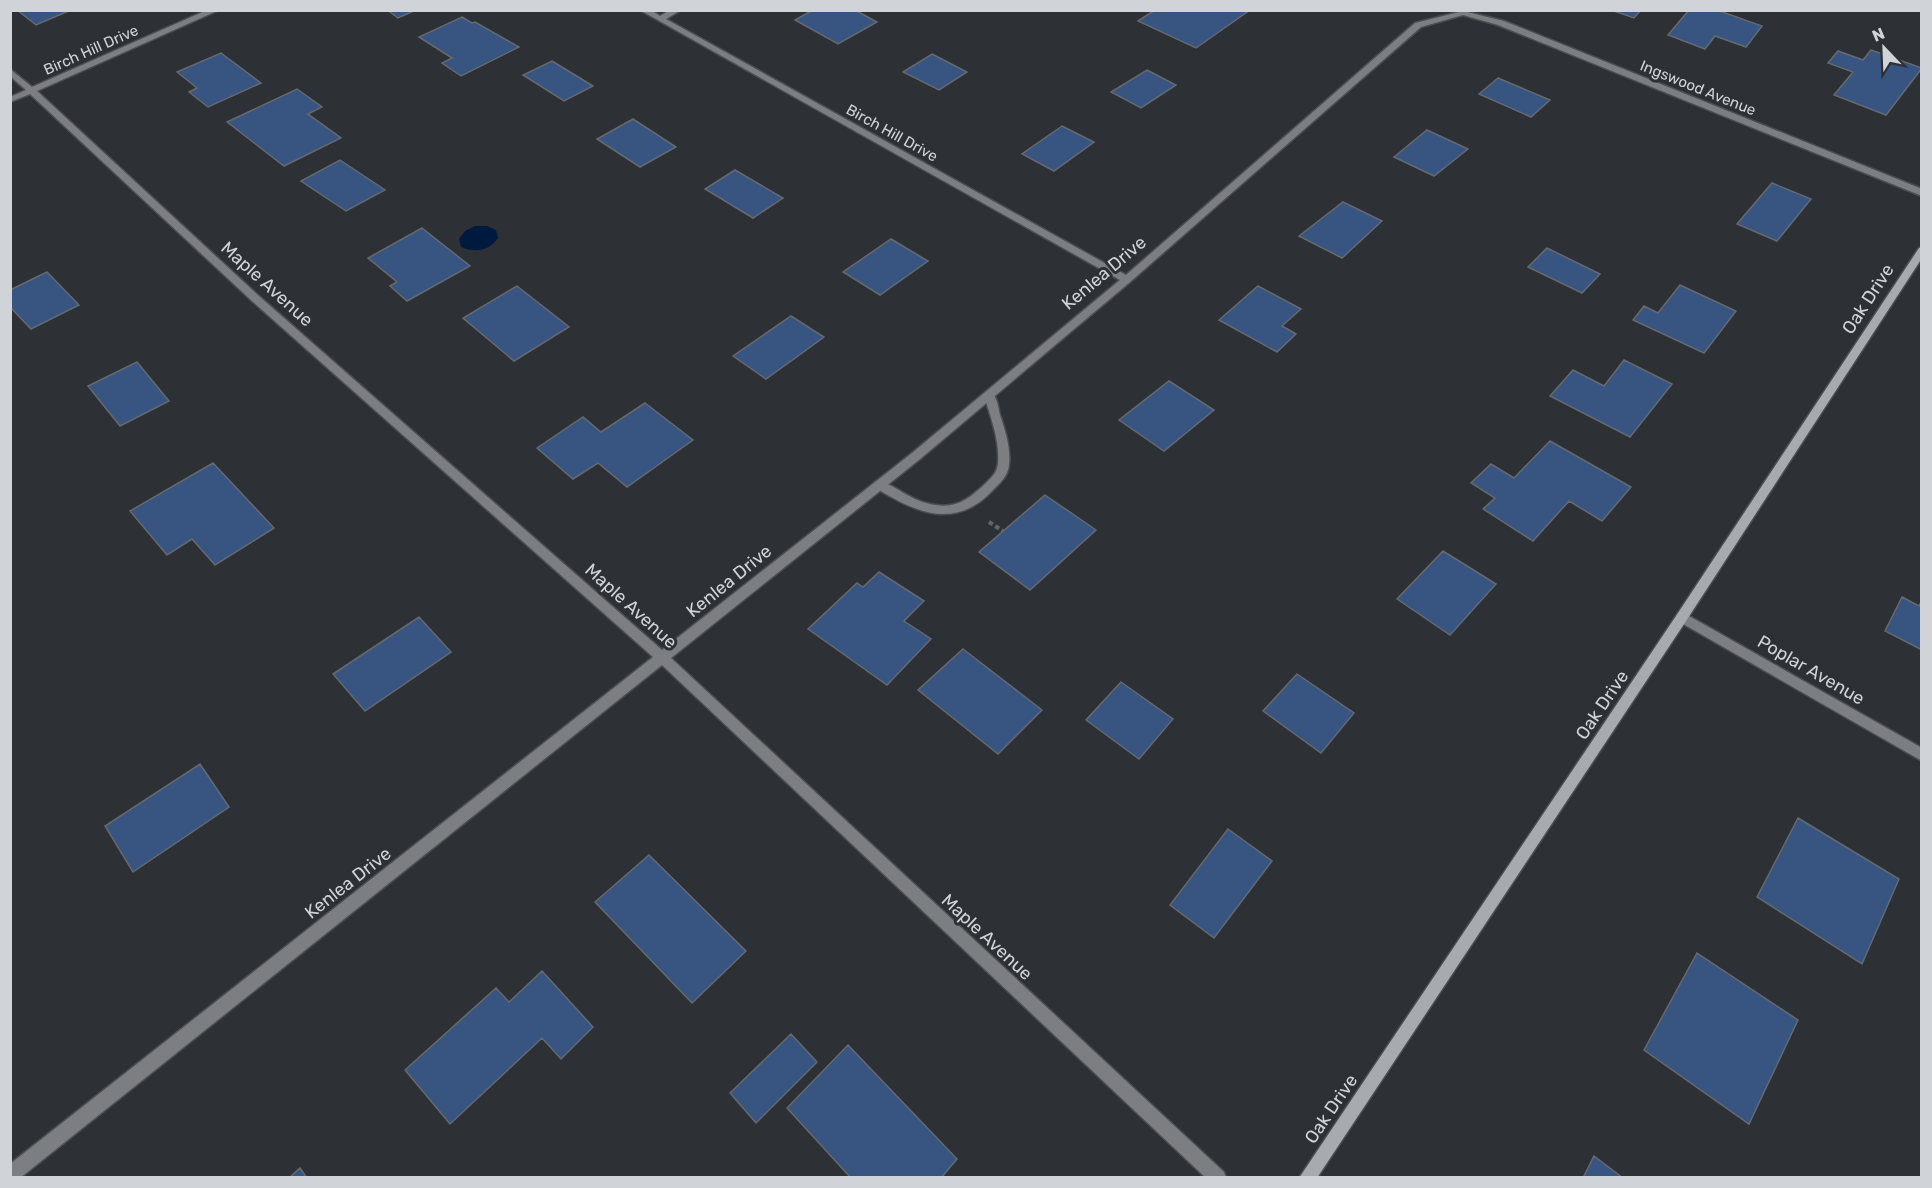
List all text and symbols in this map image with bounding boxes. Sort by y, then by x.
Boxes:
north arrow [1854,18,1914,78]
street label: Birch Hill Drive [41,21,141,79]
text: N [1869,24,1887,46]
street label: Ingswood Avenue [1637,57,1759,119]
street label: Birch Hill Drive [843,100,941,166]
street label: Kenlea Drive [1057,231,1151,315]
street label: Maple Avenue [216,237,318,331]
street label: Oak Drive [1837,260,1899,338]
street label: Kenlea Drive [682,540,776,622]
street label: Maple Avenue [580,559,682,653]
street label: Poplar Avenue [1753,630,1869,710]
street label: Oak Drive [1571,666,1633,744]
street label: Kenlea Drive [300,843,396,923]
street label: Maple Avenue [937,889,1037,985]
street label: Oak Drive [1300,1070,1362,1148]

